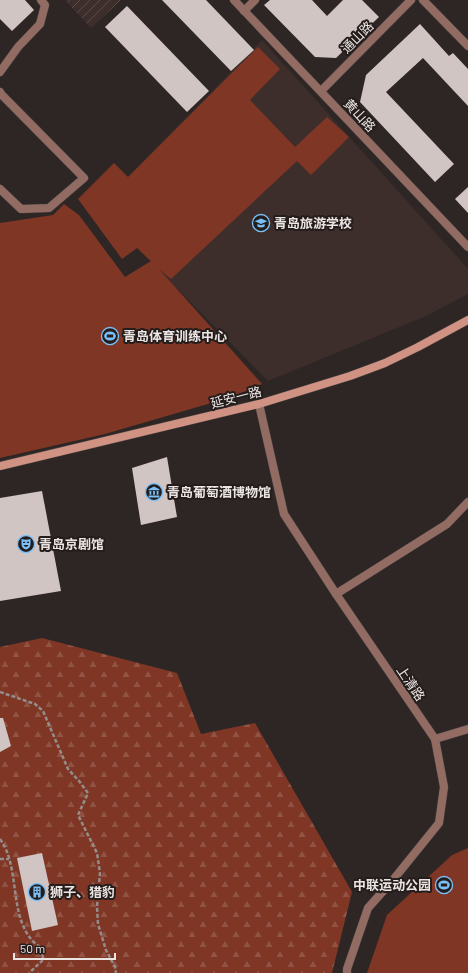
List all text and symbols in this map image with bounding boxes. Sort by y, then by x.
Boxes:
street label: 通山路 [338,18,376,56]
street label: 黄山路 [341,95,379,135]
school or university icon: 青岛旅游学校 [251,213,271,233]
place label: 青岛旅游学校 [274,215,352,231]
sports icon: 青岛体育训练中心 [100,326,120,346]
place label: 青岛体育训练中心 [123,328,227,344]
street label: 延安一路 [209,383,263,411]
museum icon: 青岛葡萄酒博物馆 [144,482,164,502]
place label: 青岛葡萄酒博物馆 [167,484,271,500]
theatre icon: 青岛京剧馆 [16,534,36,554]
place label: 青岛京剧馆 [39,536,104,552]
street label: 上清路 [393,662,429,704]
sports icon: 中联运动公园 [434,875,454,895]
place label: 中联运动公园 [353,877,431,893]
building icon: 狮子、猎豹 [27,882,47,902]
place label: 狮子、猎豹 [50,884,115,900]
scale bar [14,935,115,961]
text: 50 m [20,941,45,955]

